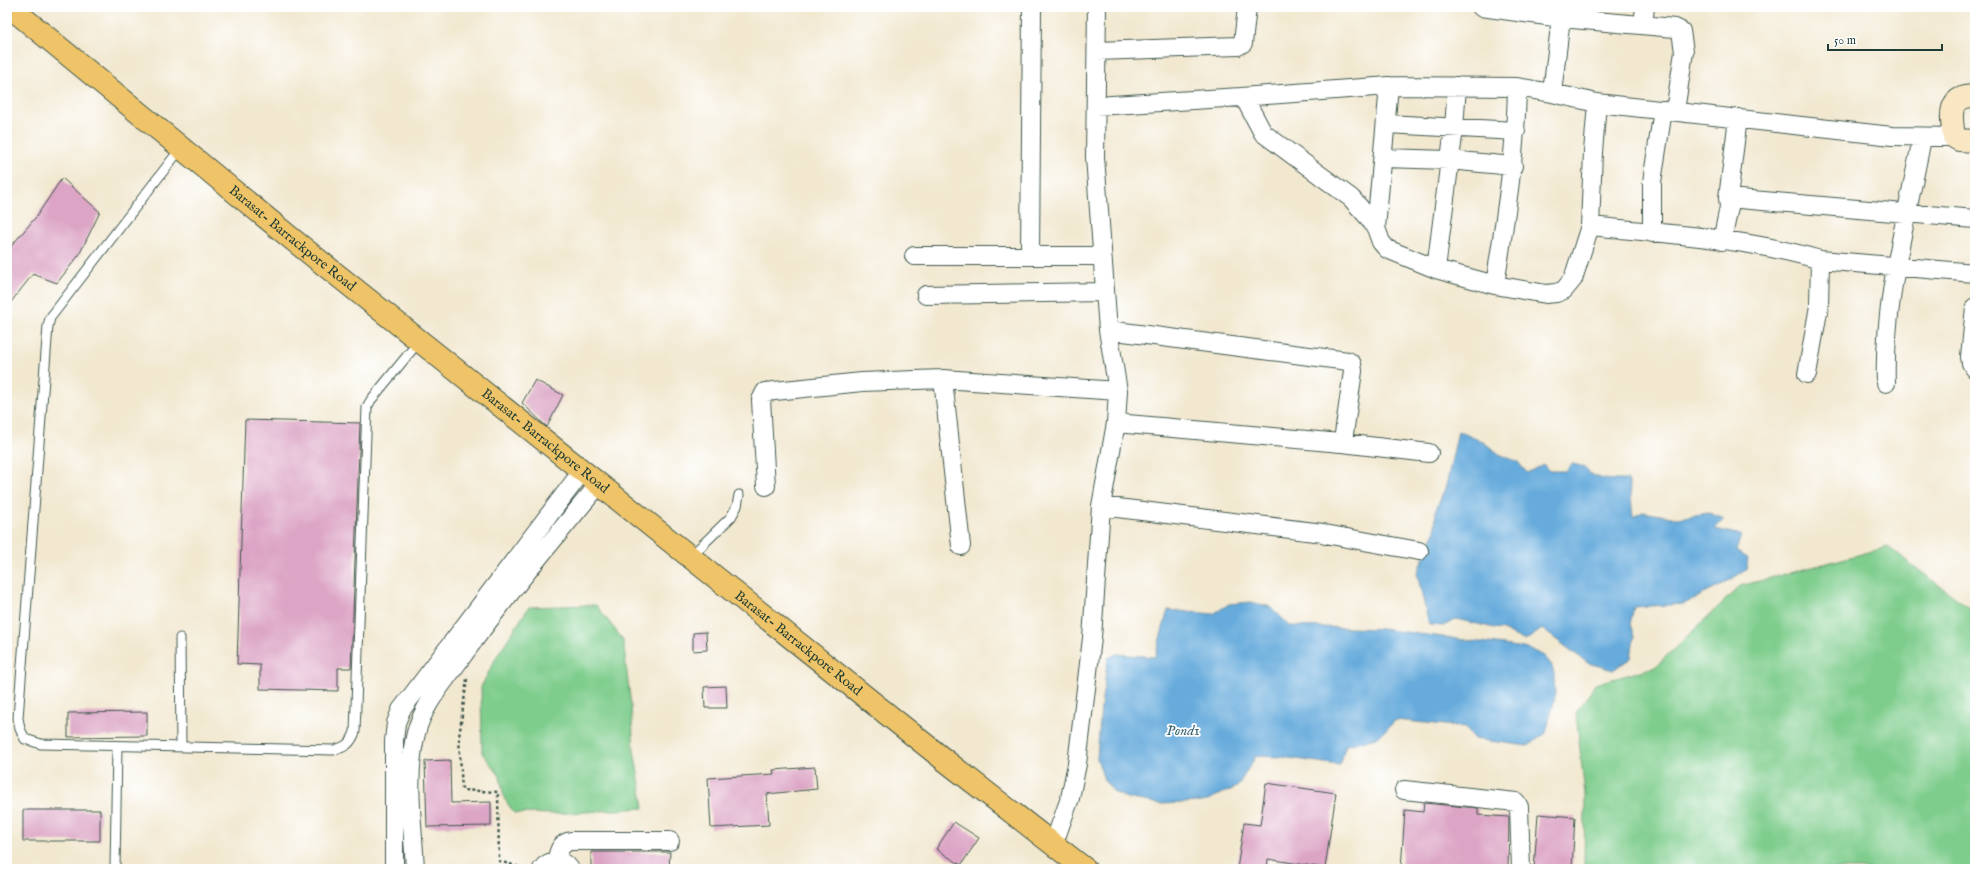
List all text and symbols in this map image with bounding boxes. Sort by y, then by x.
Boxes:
scale bar [1828,26,1942,52]
text: 50 m [1834,33,1856,48]
street label: Barasat- Barrackpore Road [225,182,360,296]
street label: Barasat- Barrackpore Road [478,385,613,498]
street label: Barasat- Barrackpore Road [731,587,866,700]
water label: Pond1 [1166,721,1200,740]

